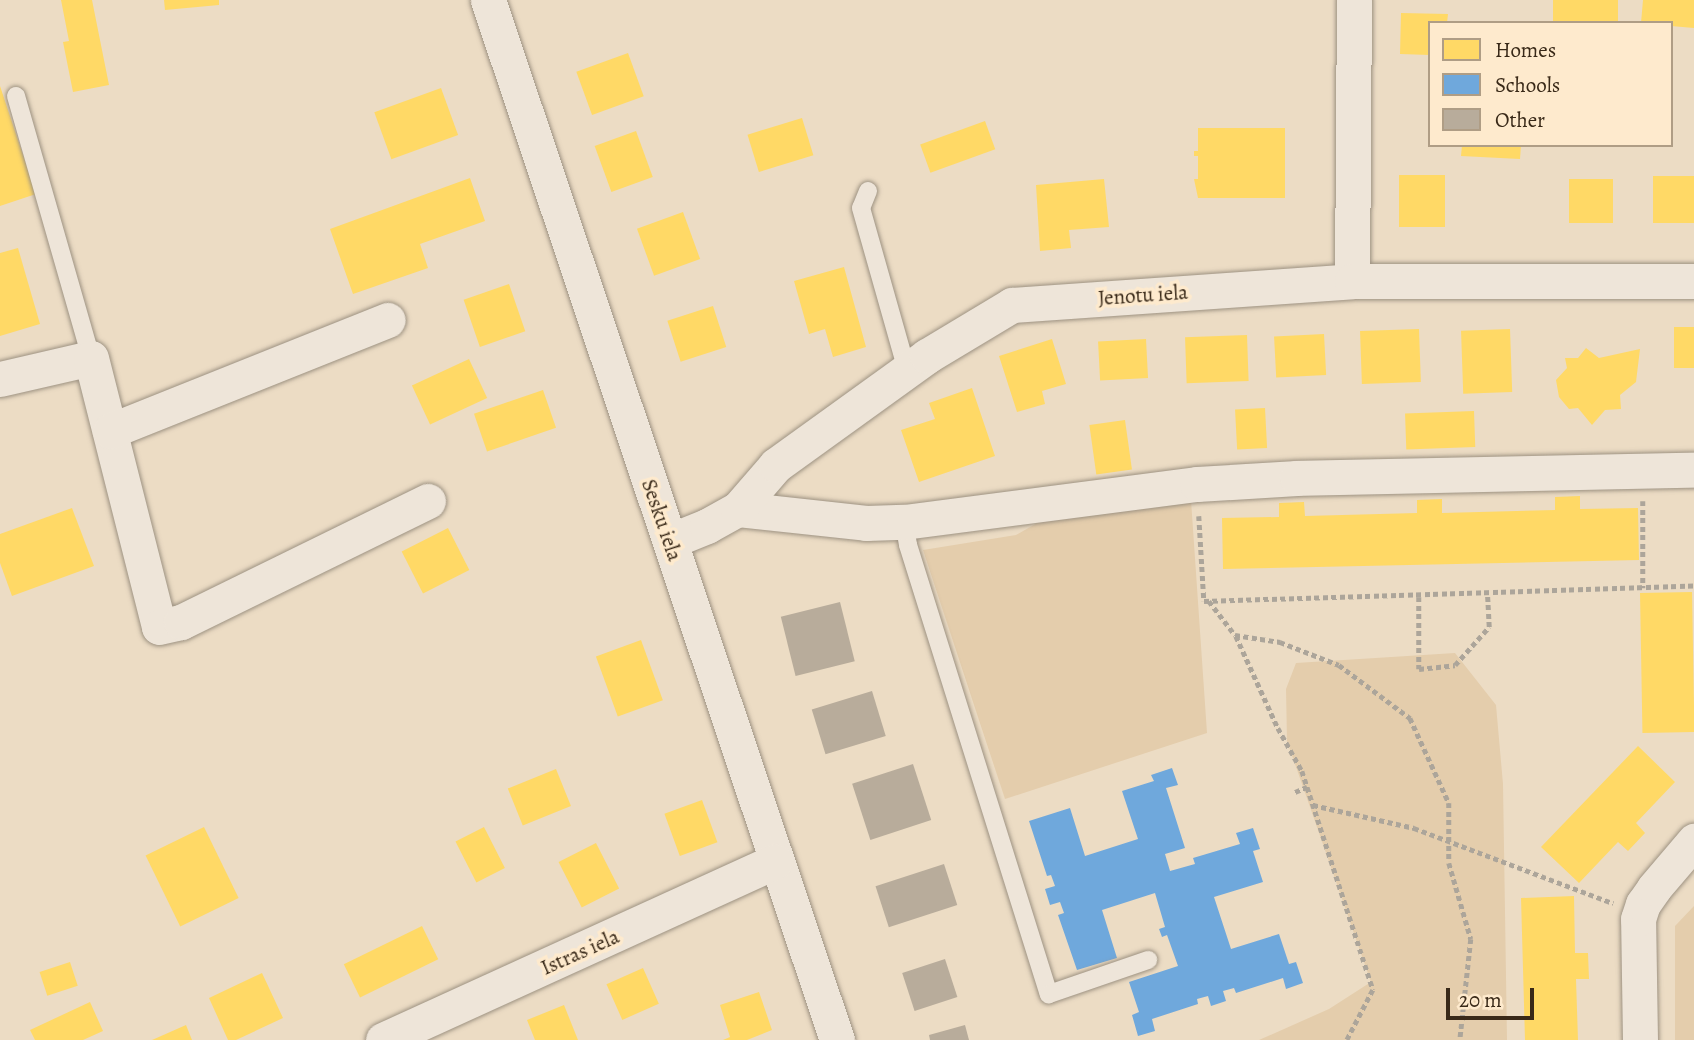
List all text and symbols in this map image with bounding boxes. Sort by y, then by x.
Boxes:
legend [1428,21,1673,147]
text: Homes [1495,36,1556,64]
text: Schools [1495,71,1560,99]
text: Other [1495,106,1545,134]
street label: Jenotu iela [1097,279,1189,311]
street label: Sesku iela [636,476,688,564]
street label: Istras iela [537,924,623,980]
scale bar [1449,974,1536,1018]
text: 20 m [1459,986,1502,1014]

